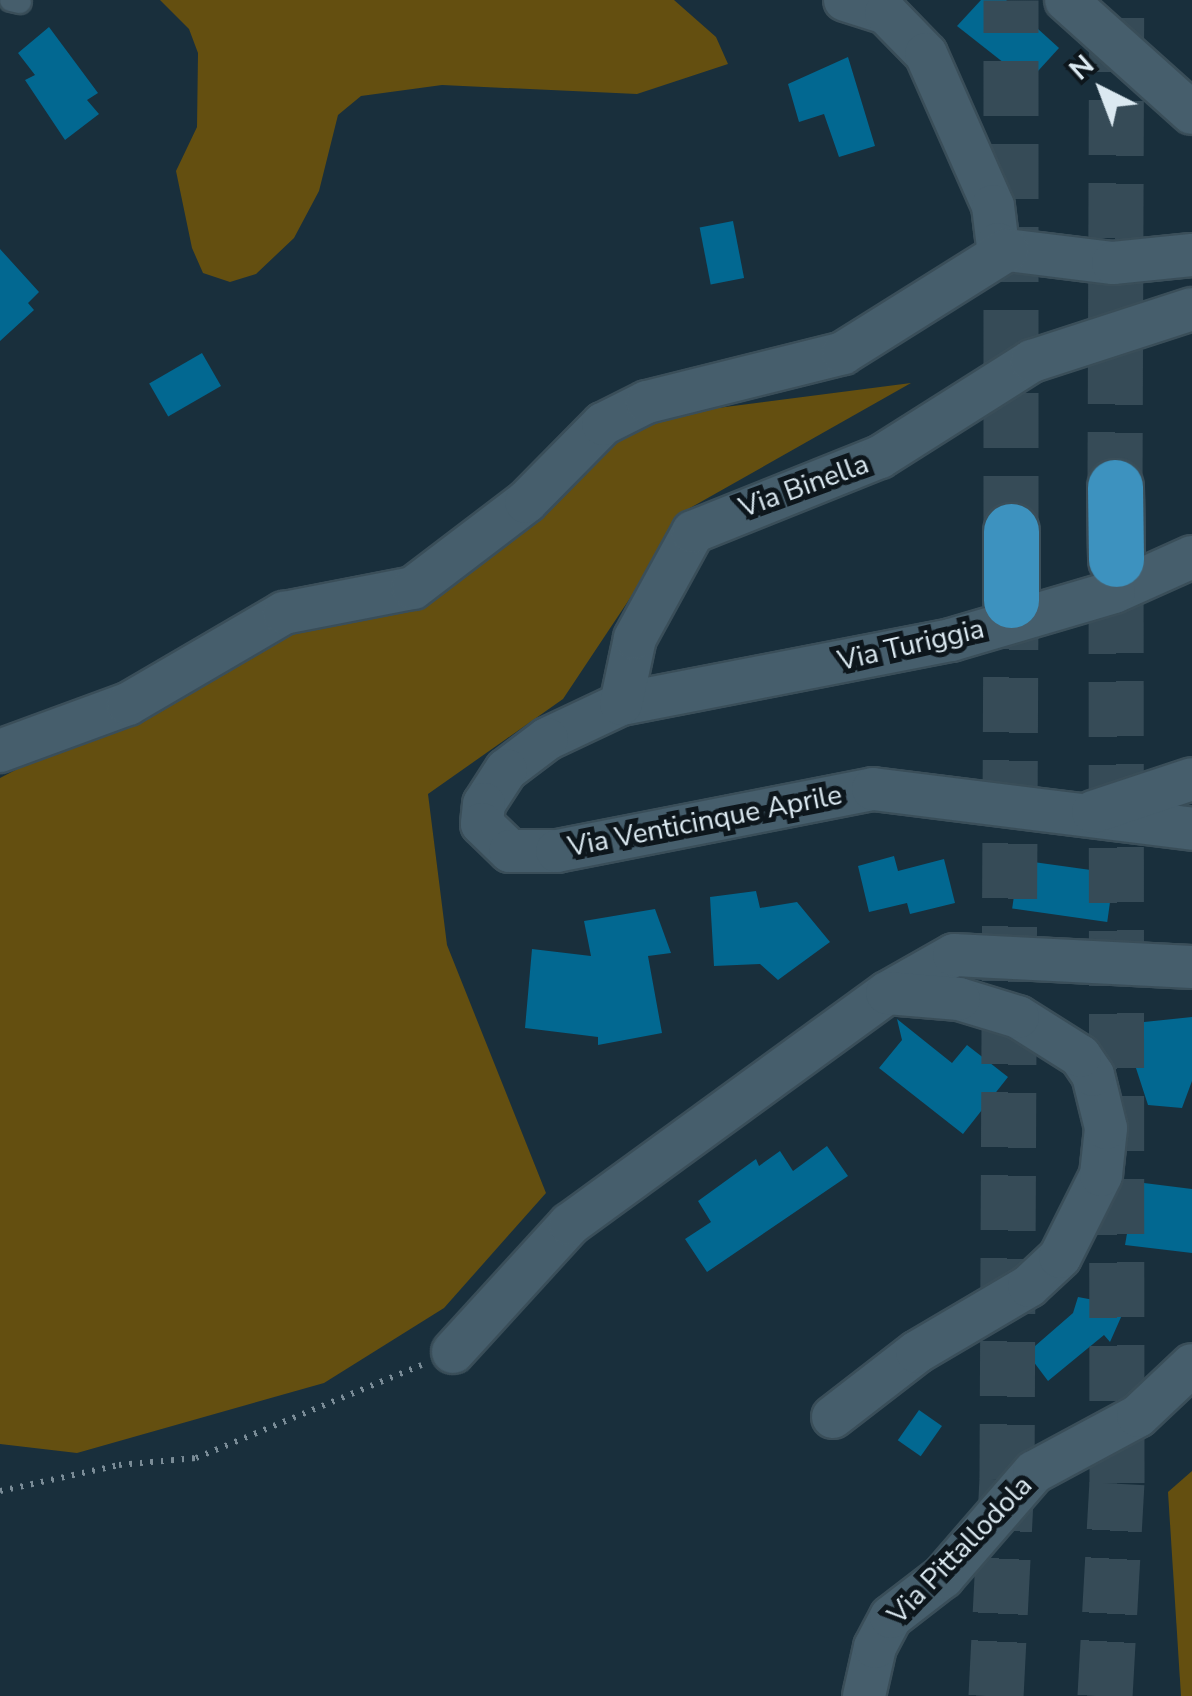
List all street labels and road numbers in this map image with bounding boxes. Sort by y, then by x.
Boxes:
street label: Via Binella [735,447,873,525]
street label: Via Turiggia [835,612,987,678]
street label: Via Venticinque Aprile [565,778,845,864]
street label: Via Pittallodola [881,1469,1039,1631]

